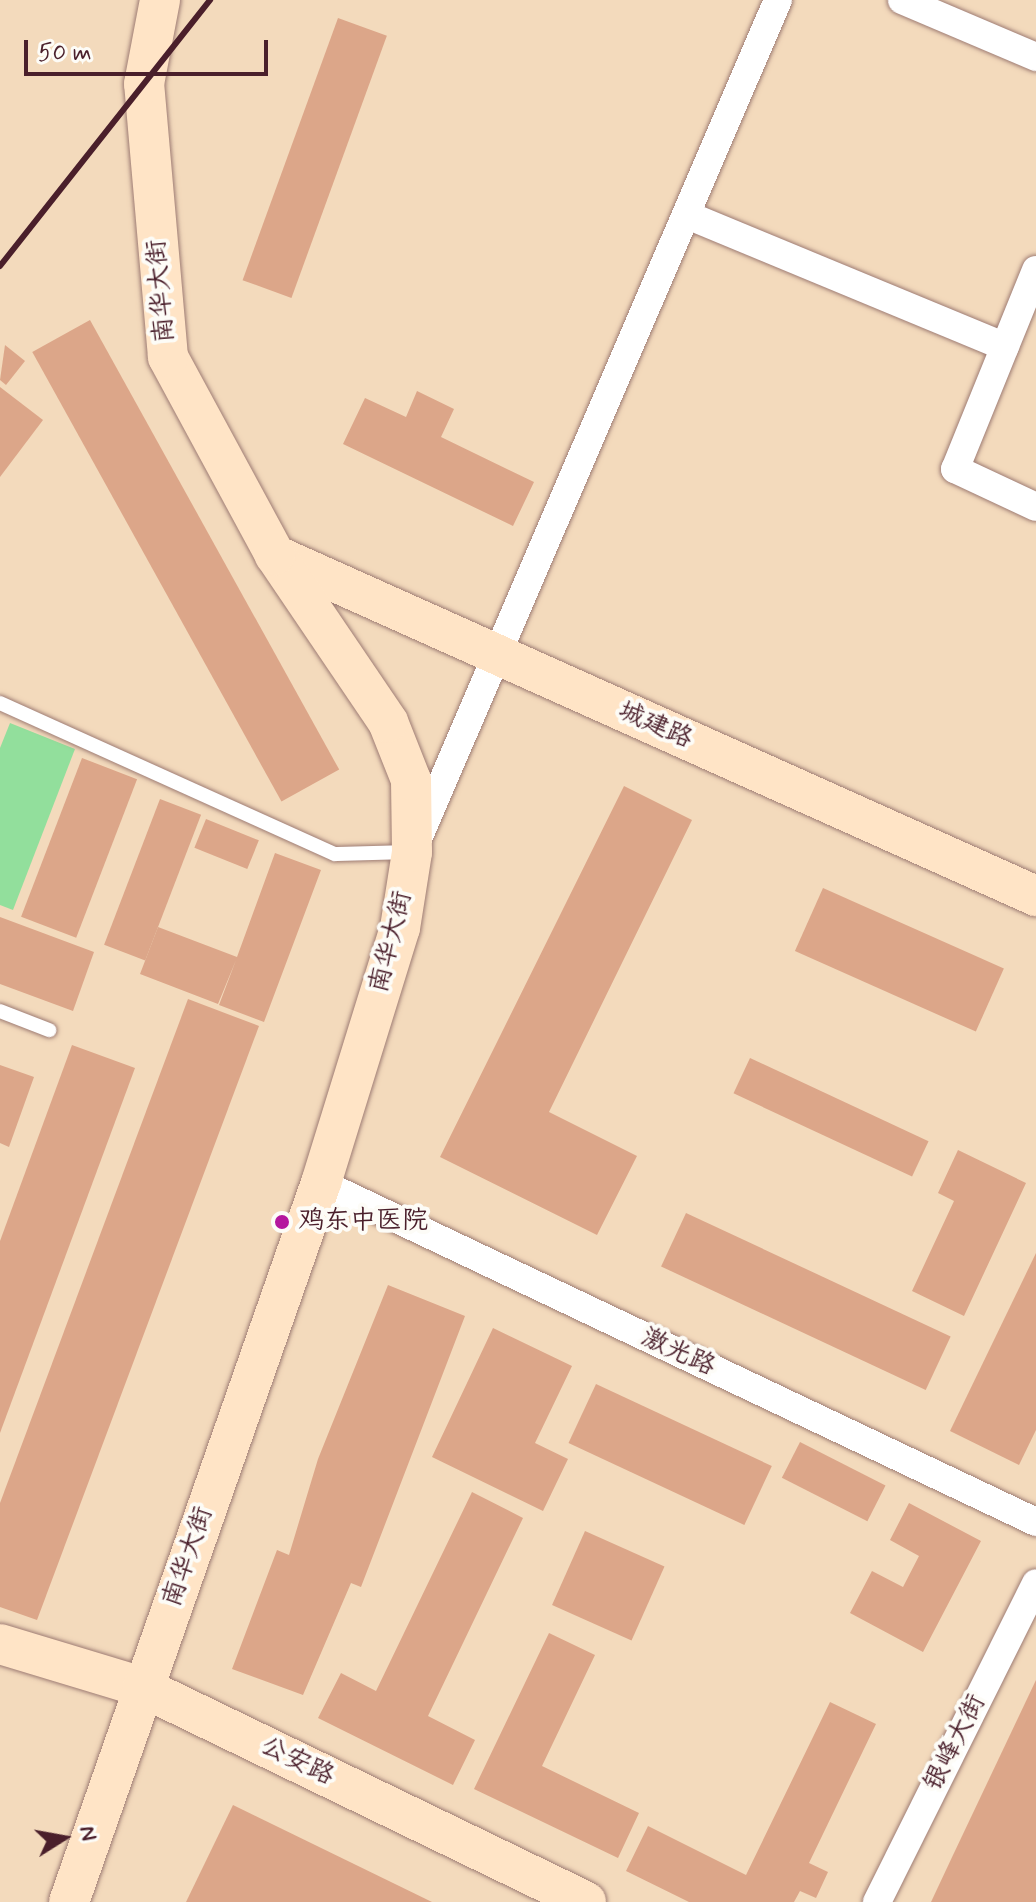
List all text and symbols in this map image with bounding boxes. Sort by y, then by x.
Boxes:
scale bar [28,24,272,74]
text: 50 m [38,38,92,69]
street label: 南华大街 [142,238,182,344]
street label: 城建路 [613,696,697,756]
street label: 南华大街 [364,888,420,996]
place label: 鸡东中医院 [298,1206,428,1238]
marker: 鸡东中医院 [273,1213,291,1231]
street label: 激光路 [636,1322,720,1384]
street label: 南华大街 [157,1503,221,1611]
street label: 银峰大街 [918,1690,994,1796]
street label: 公安路 [255,1731,339,1793]
north arrow [24,1798,104,1878]
text: N [72,1824,103,1843]

